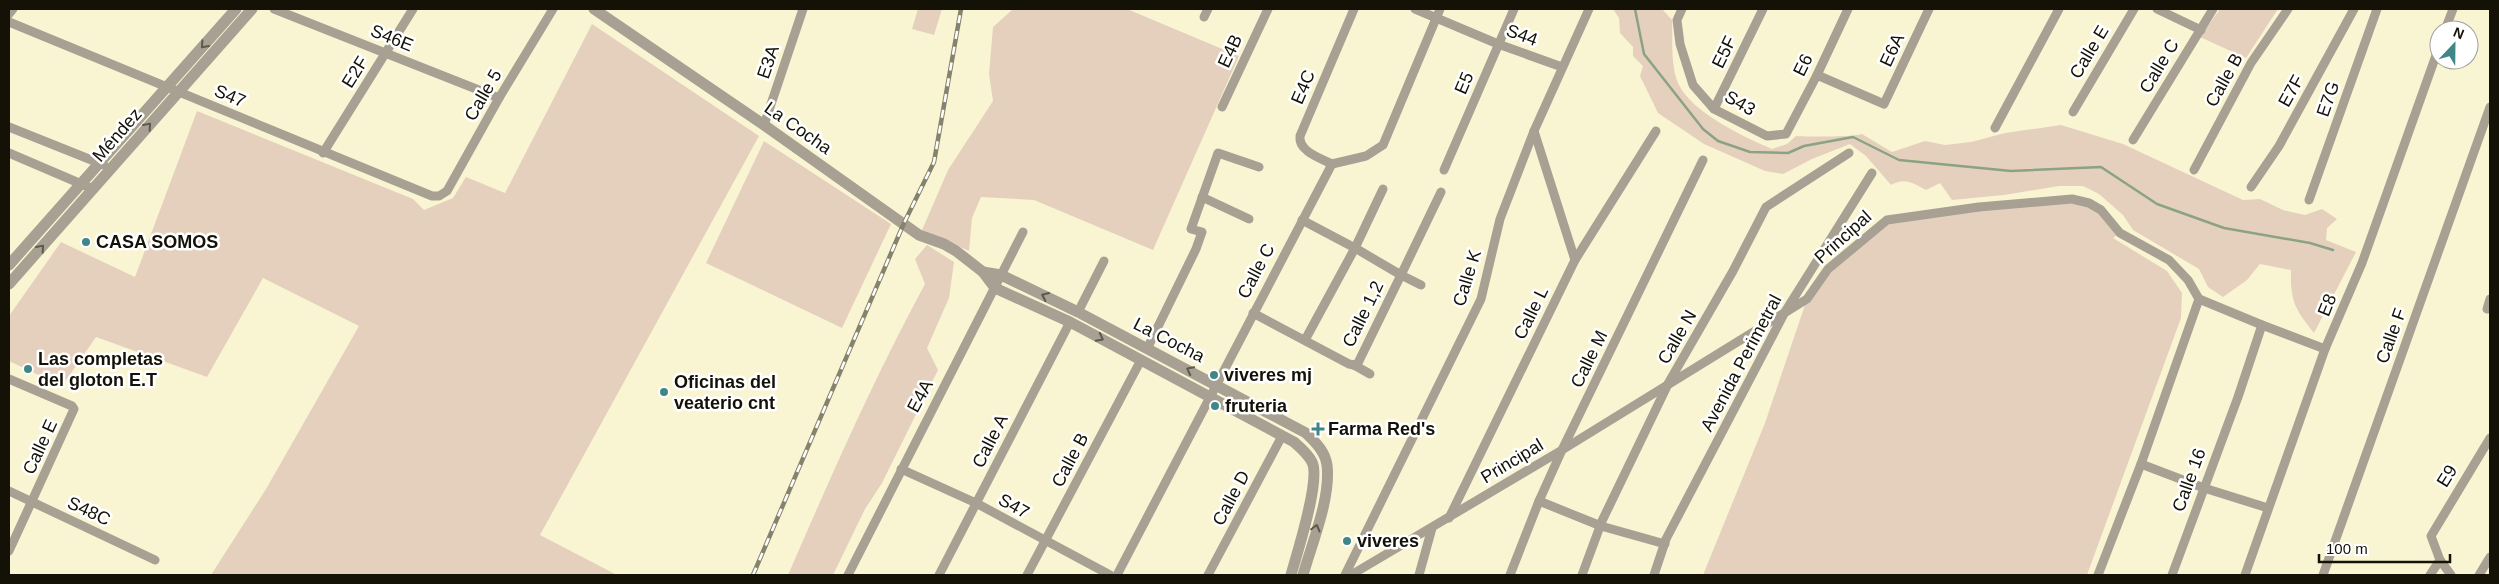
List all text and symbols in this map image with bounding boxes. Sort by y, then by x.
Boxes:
street label: S46E [368,20,416,56]
street label: S44 [1504,20,1540,50]
north arrow [2429,20,2479,70]
street label: Calle E [2065,22,2113,82]
text: N [2451,24,2467,42]
street label: E6A [1876,30,1908,70]
street label: E4B [1214,31,1246,71]
street label: E5F [1708,33,1740,71]
street label: Calle C [2135,36,2183,96]
one-way arrow [200,39,209,48]
street label: E3A [753,43,783,81]
street label: Calle B [2201,50,2247,110]
street label: E6 [1789,51,1817,79]
street label: E2F [338,53,372,91]
street label: Calle 5 [460,66,506,124]
street label: E4C [1287,67,1319,107]
street label: E5 [1450,69,1478,97]
street label: E7F [2274,72,2308,110]
street label: E7G [2313,79,2343,119]
street label: S47 [211,81,249,111]
street label: S43 [1721,86,1759,120]
street label: La Cocha [761,98,836,159]
street label: Méndez [88,104,146,166]
one-way arrow [143,122,152,131]
street label: Principal [1811,206,1875,268]
place label: CASA SOMOS [96,232,218,252]
marker: CASA SOMOS [80,236,92,248]
street label: Calle C [1233,240,1279,302]
one-way arrow [35,244,44,253]
street label: Calle K [1449,247,1485,309]
street label: Calle 1,2 [1338,278,1388,350]
street label: Calle L [1510,283,1552,343]
street label: Avenida Perimetral [1697,291,1785,435]
street label: E8 [2314,291,2340,319]
one-way arrow [1041,292,1050,303]
street label: Calle N [1654,306,1700,368]
street label: Calle F [2372,306,2410,366]
street label: La Cocha [1130,314,1209,367]
street label: Calle M [1567,327,1611,391]
one-way arrow [1095,332,1104,342]
place label: Las completas del gloton E.T [38,349,163,390]
marker: Las completas del gloton E.T [22,363,34,375]
place label: viveres mj [1224,365,1312,385]
one-way arrow [1186,366,1195,376]
marker: viveres mj [1208,369,1220,381]
place label: Oficinas del veaterio cnt [674,372,776,413]
street label: E4A [903,376,937,416]
marker: Oficinas del veaterio cnt [658,386,670,398]
place label: fruteria [1225,396,1288,416]
marker: fruteria [1209,400,1221,412]
street label: Calle A [968,411,1012,471]
street label: Calle E [19,416,61,478]
place label: Farma Red's [1328,419,1435,439]
marker: Farma Red's [1312,423,1324,435]
street label: Calle B [1048,430,1092,490]
street label: Principal [1477,435,1547,487]
street label: Calle 16 [2168,446,2210,514]
street label: E9 [2433,461,2461,491]
street label: Calle D [1208,467,1254,529]
street label: S47 [995,489,1033,523]
street label: S48C [64,492,114,530]
one-way arrow [1310,524,1321,533]
place label: viveres [1357,531,1419,551]
scale bar [2319,532,2450,564]
marker: viveres [1341,535,1353,547]
text: 100 m [2326,540,2368,557]

